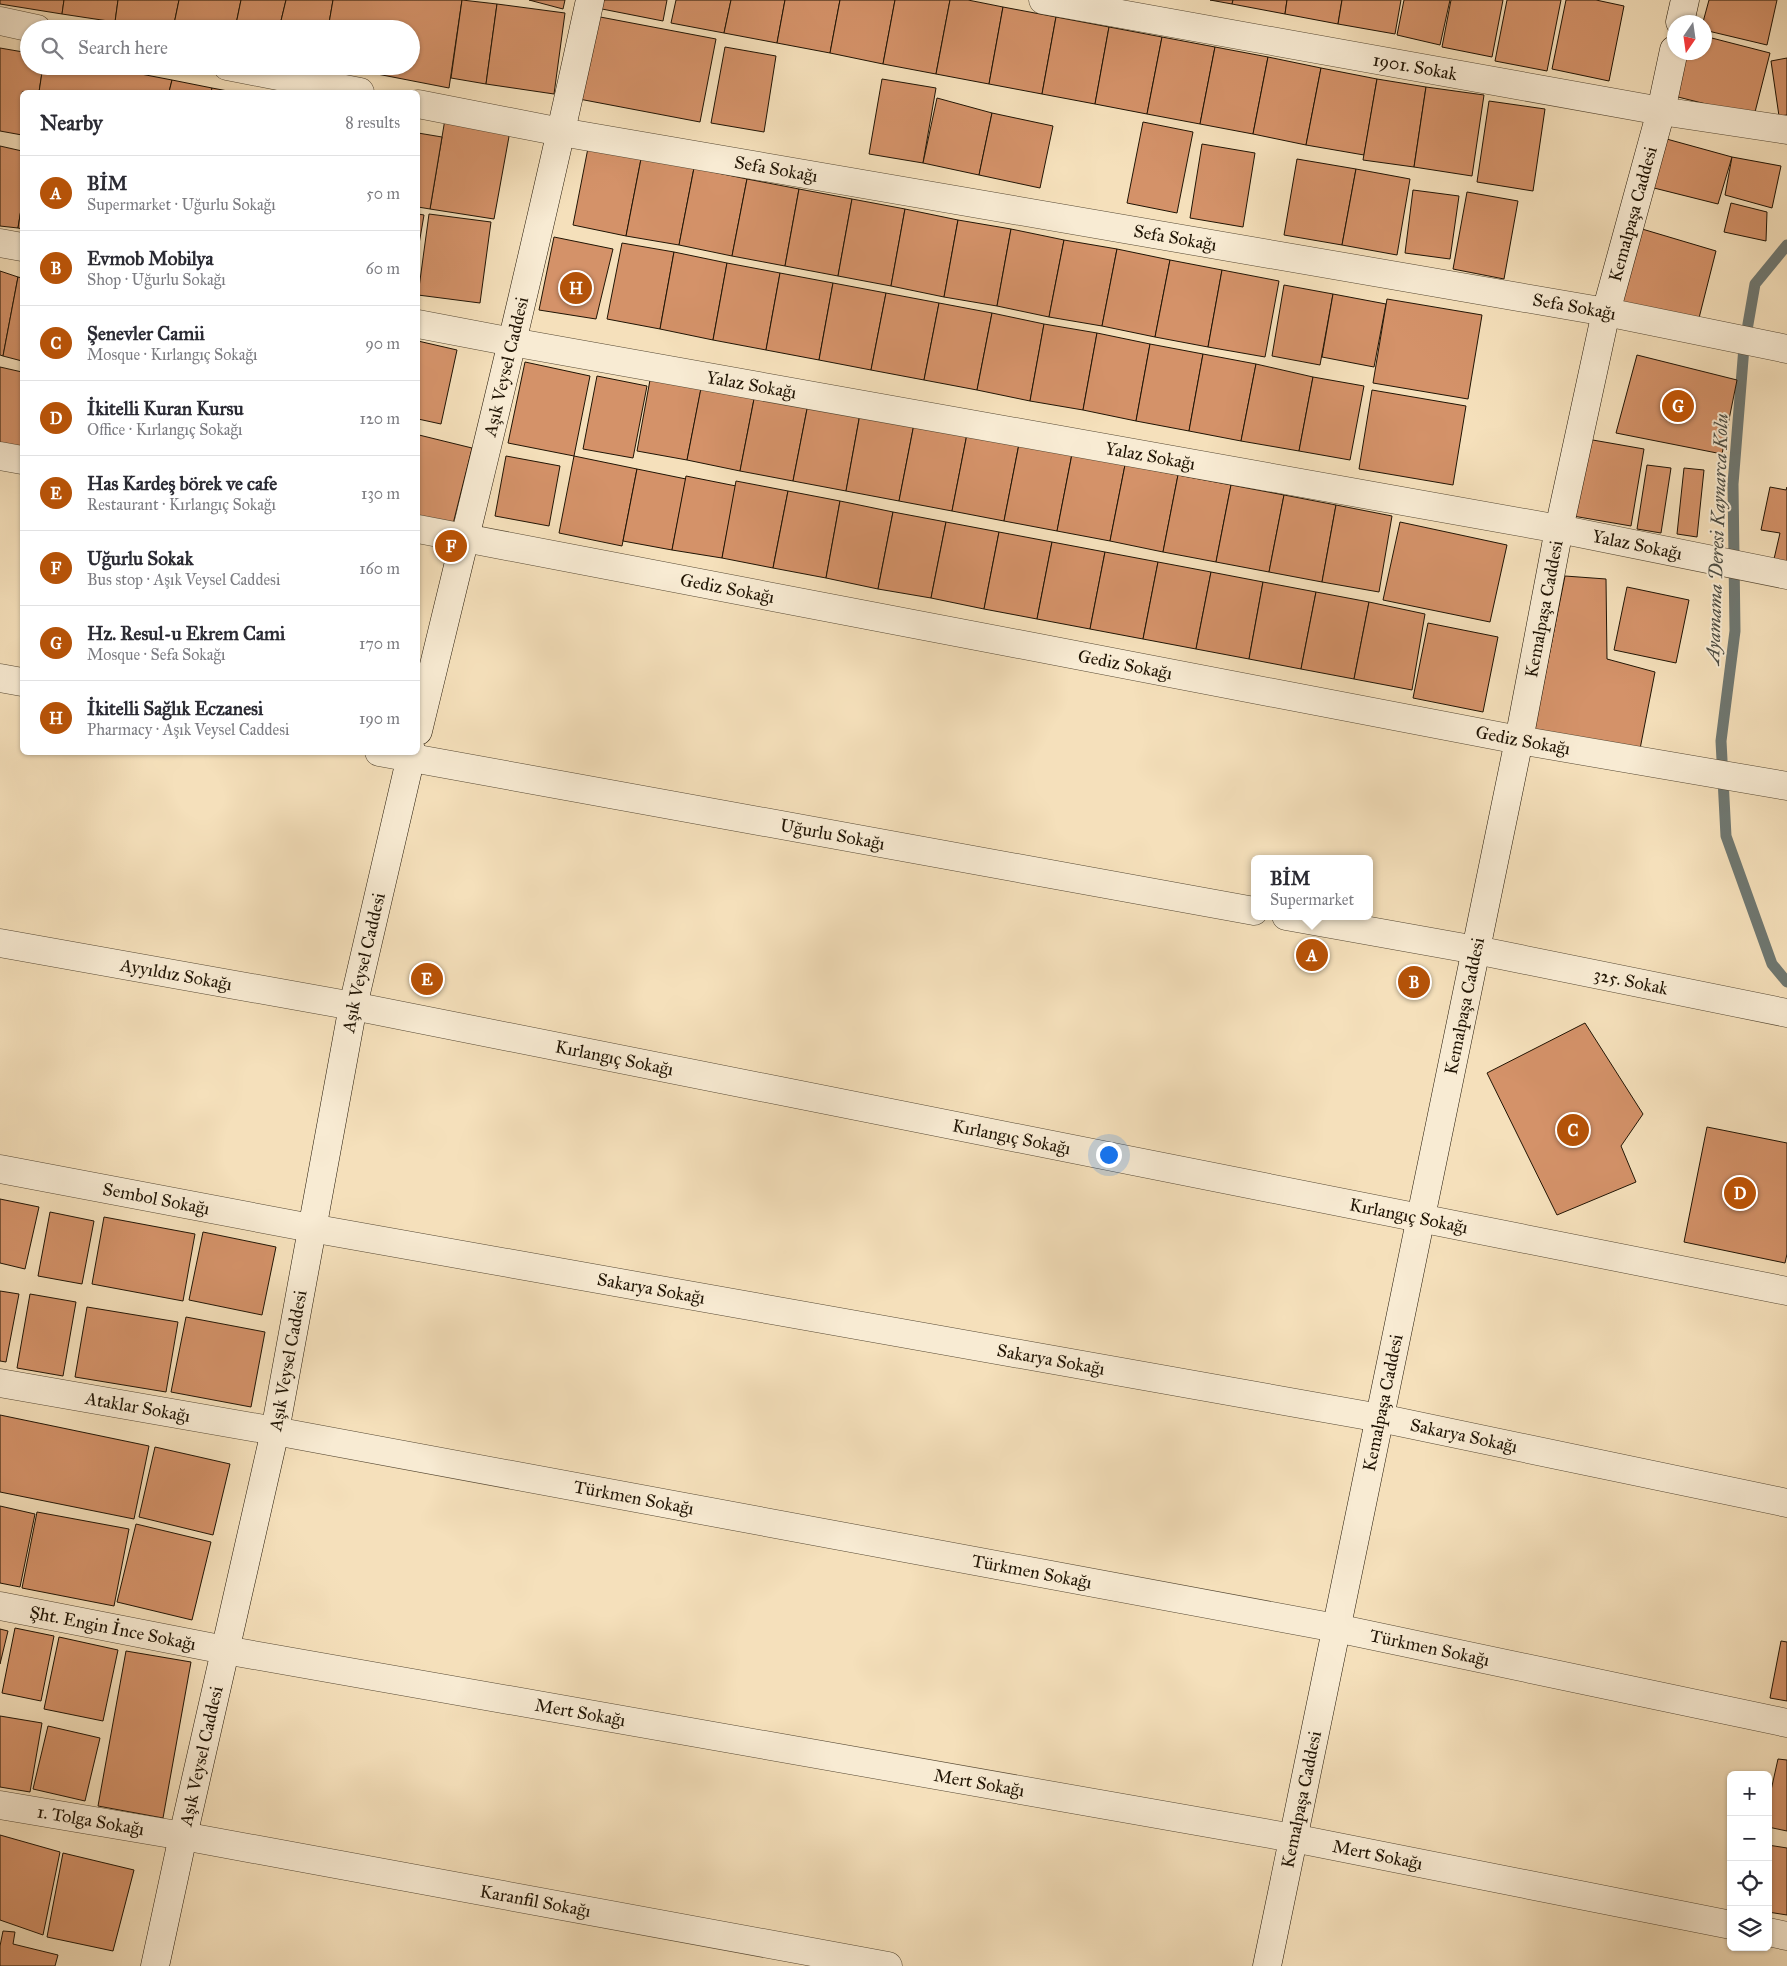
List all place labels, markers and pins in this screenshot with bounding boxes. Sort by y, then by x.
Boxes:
pin: H [560,269,592,307]
pin: G [1662,387,1694,425]
pin: F [435,527,467,565]
pin: A [1296,936,1328,974]
pin: E [411,960,443,998]
pin: B [1398,963,1430,1001]
pin: C [1557,1111,1589,1149]
pin: D [1724,1174,1756,1212]

